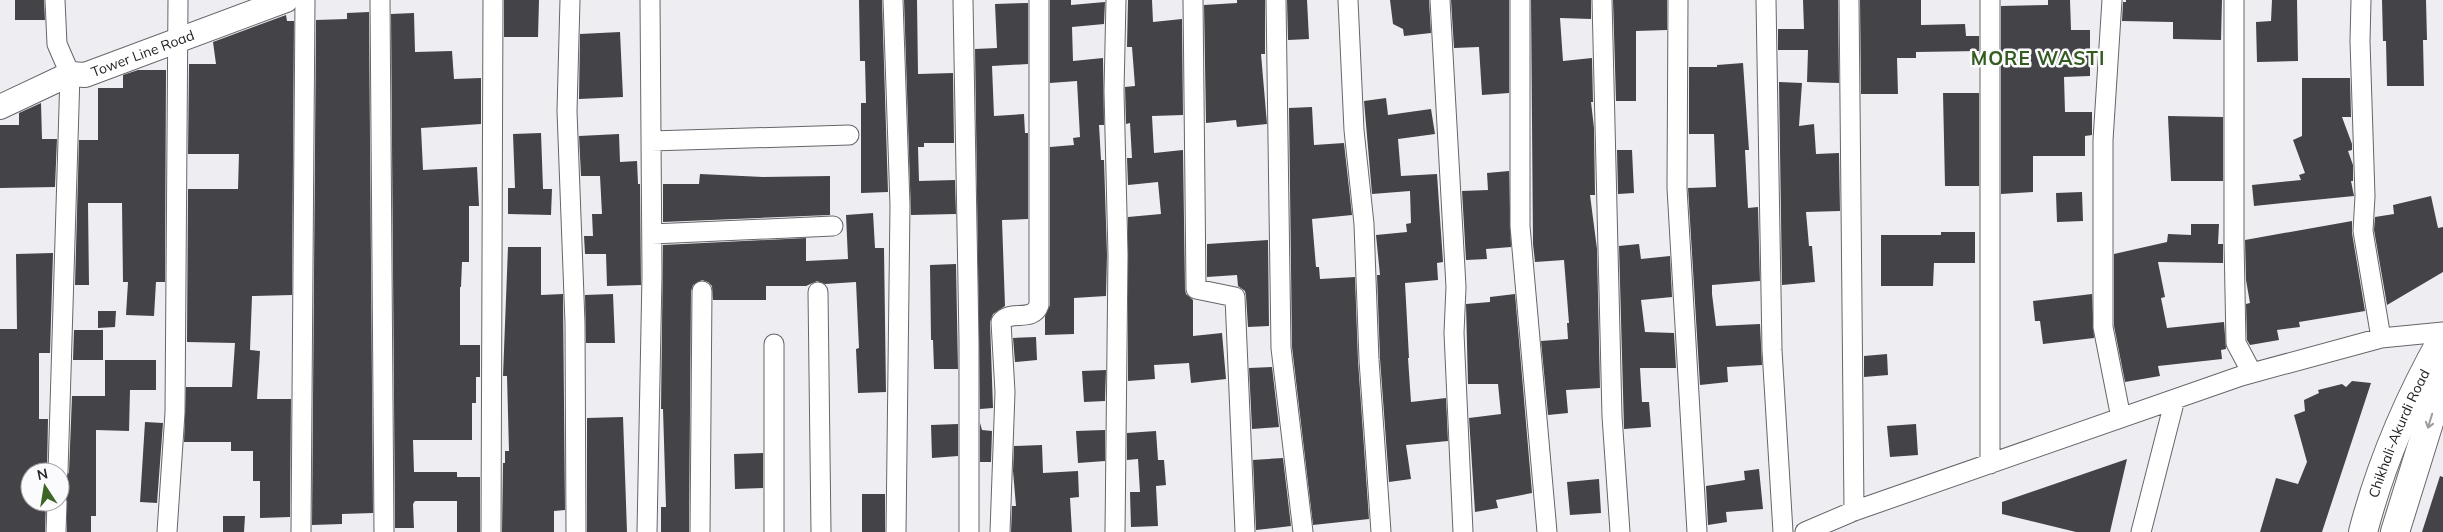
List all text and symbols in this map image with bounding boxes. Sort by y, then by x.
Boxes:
street label: Tower Line Road [89,26,197,81]
district label: MORE WASTI [1971,46,2105,70]
street label: Chikhali-Akurdi Road [2364,366,2434,500]
one-way arrow [2424,413,2434,429]
north arrow [20,462,70,512]
text: N [35,464,49,484]

